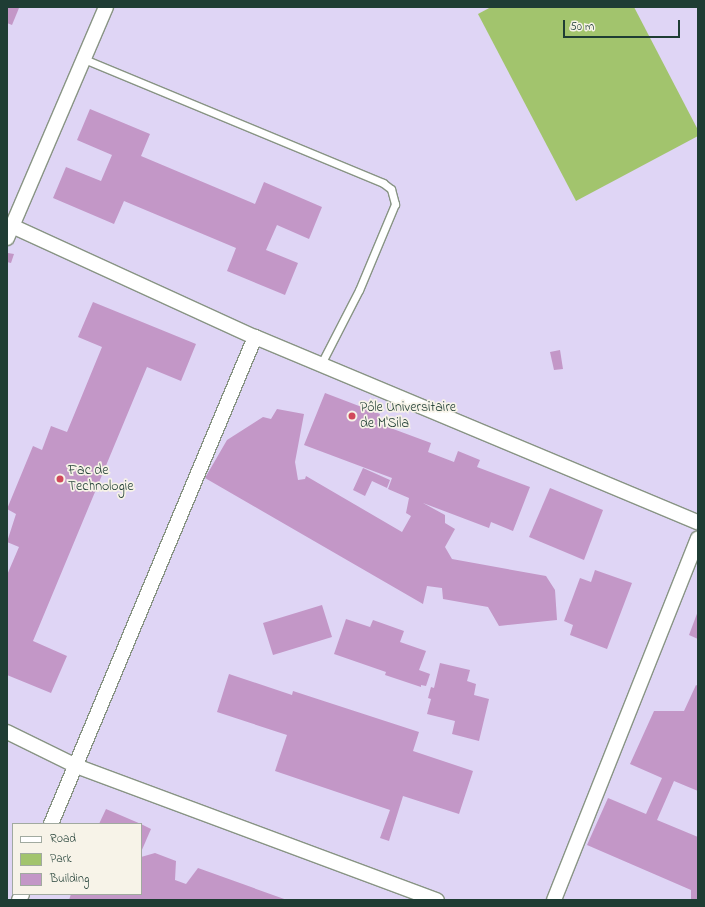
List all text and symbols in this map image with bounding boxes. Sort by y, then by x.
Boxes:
scale bar [565,12,682,38]
text: 50 m [570,18,594,36]
place label: Pôle Universitaire de M'Sila [360,400,456,432]
marker: Pôle Universitaire de M'Sila [347,411,357,421]
place label: Fac de Technologie [68,463,134,496]
marker: Fac de Technologie [55,474,65,484]
legend [12,823,142,895]
text: Road [50,830,76,848]
text: Park [50,850,72,868]
text: Building [50,870,89,888]

